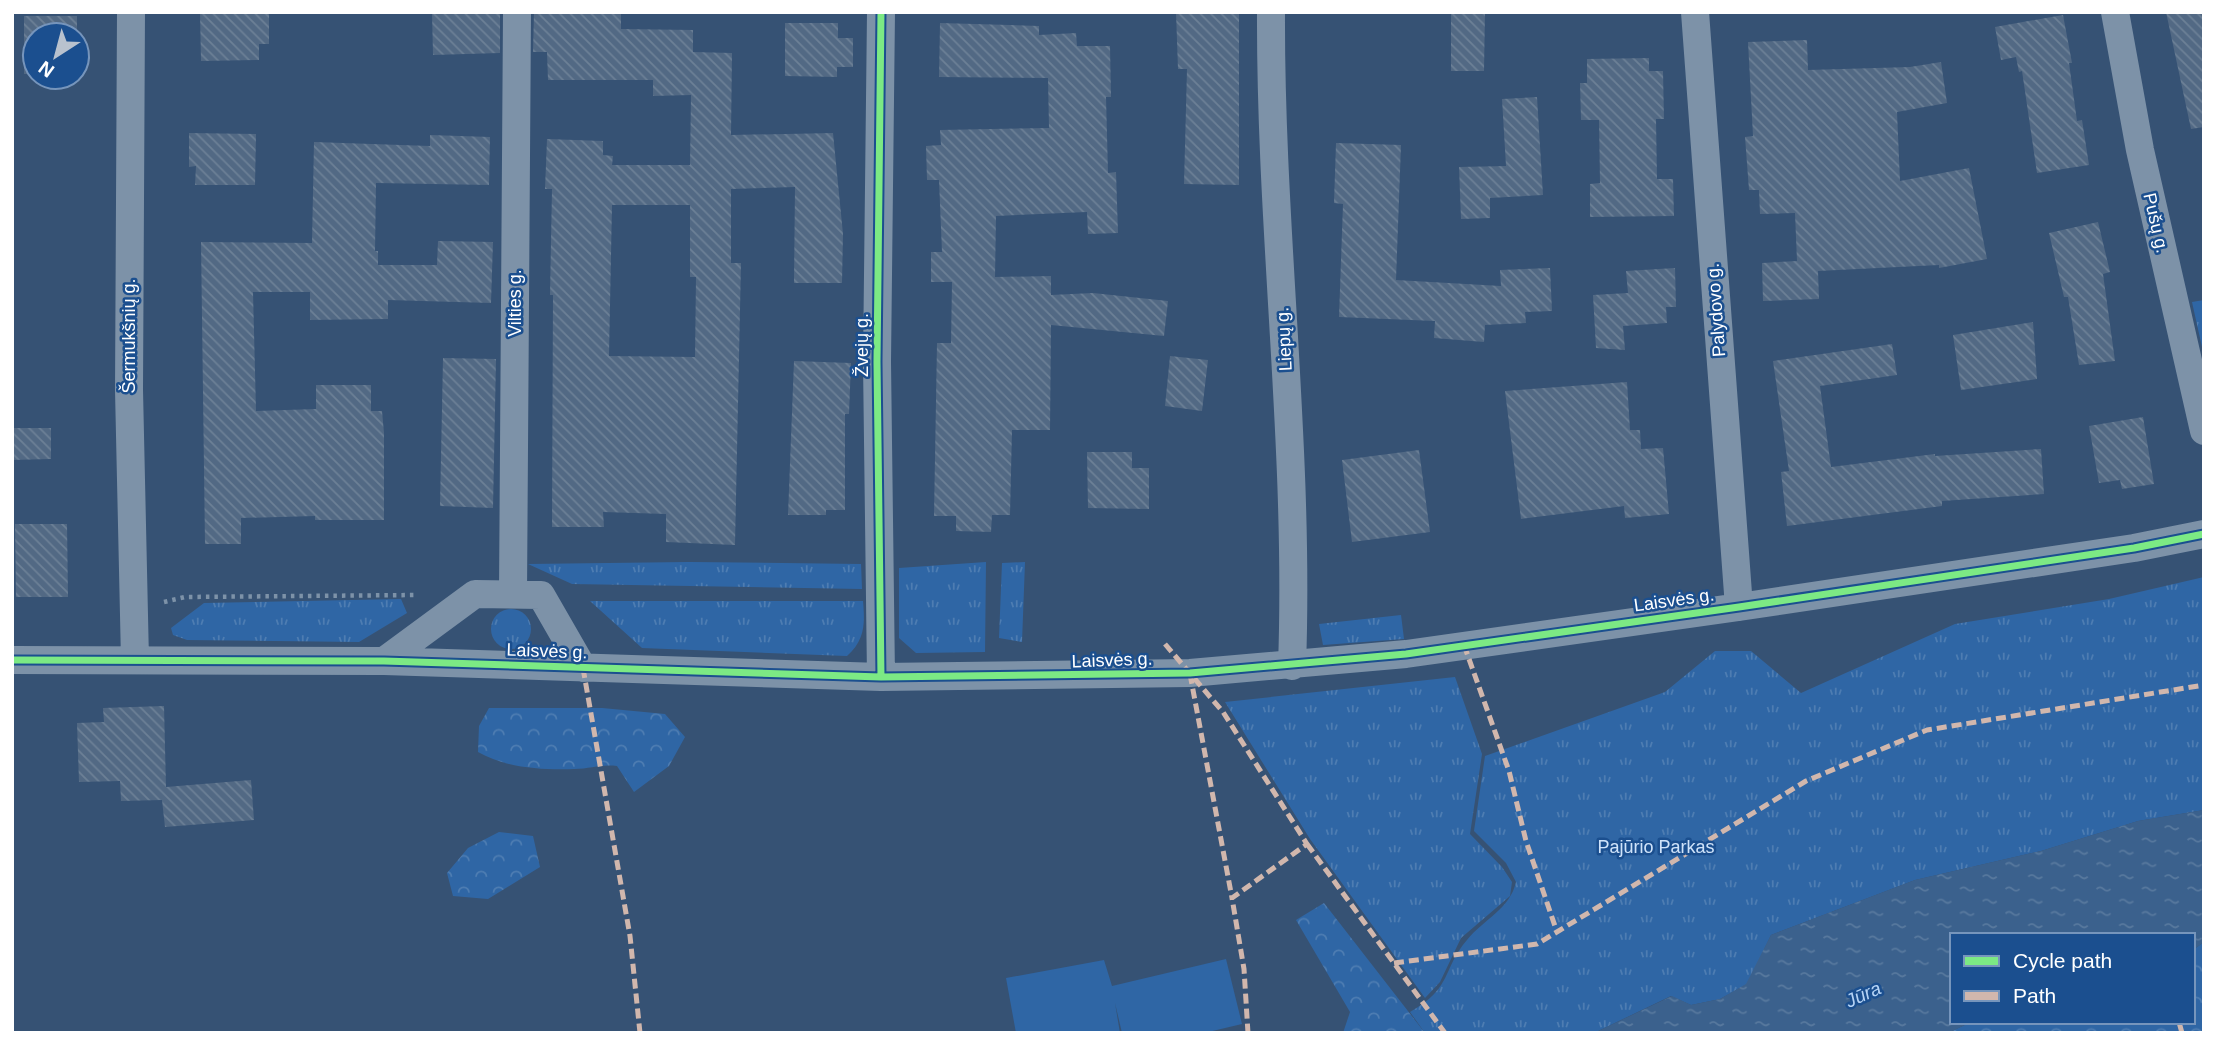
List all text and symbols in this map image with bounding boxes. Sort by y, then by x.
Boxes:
north arrow [21,21,91,91]
text: N [35,57,58,82]
street label: Pušų g. [2139,191,2173,255]
street label: Palydovo g. [1703,262,1729,358]
street label: Vilties g. [505,269,525,337]
street label: Šermukšnių g. [118,278,139,394]
street label: Liepų g. [1272,306,1296,372]
street label: Žvejų g. [852,313,872,377]
street label: Laisvės g. [1632,584,1716,616]
street label: Laisvės g. [506,640,588,662]
street label: Laisvės g. [1071,649,1153,671]
park label: Pajūrio Parkas [1597,837,1715,857]
legend [1950,933,2195,1024]
text: Cycle path [2013,949,2112,972]
water label: Jūra [1841,977,1884,1012]
text: Path [2013,984,2056,1007]

